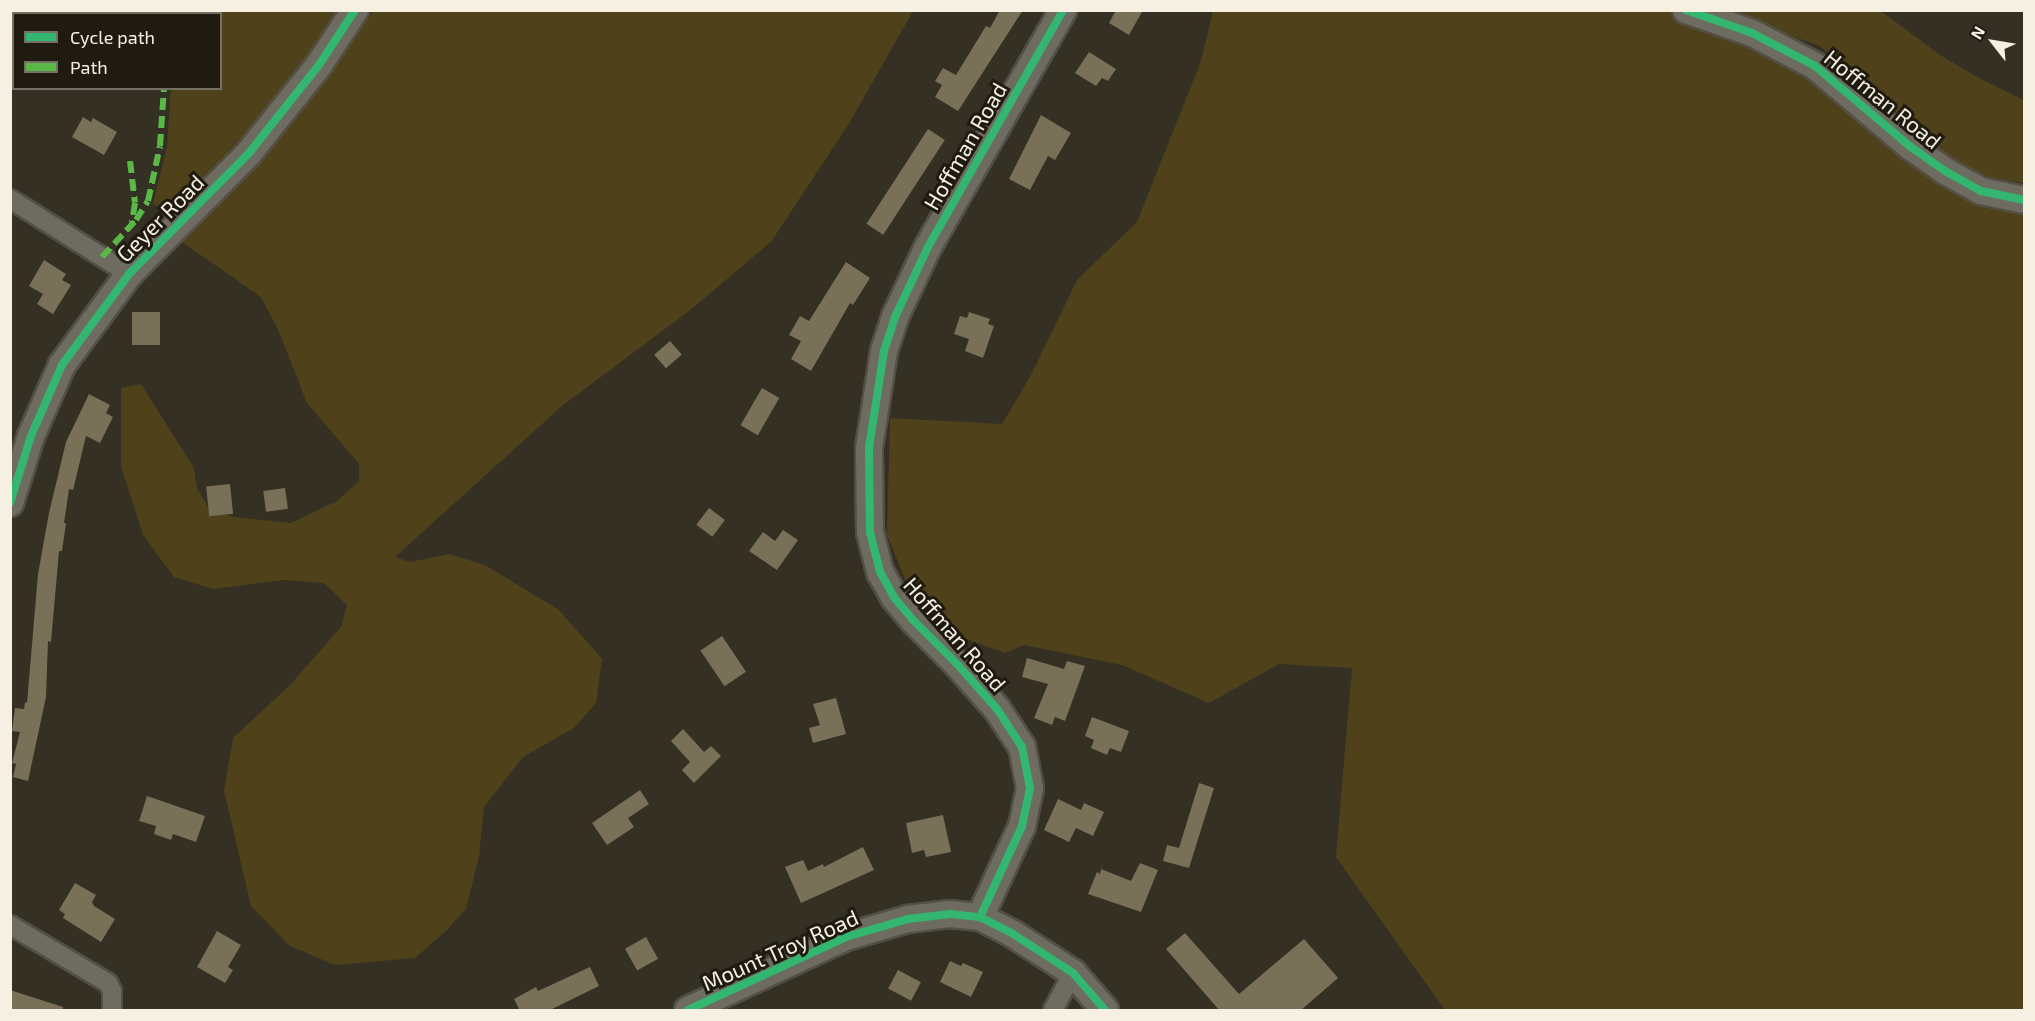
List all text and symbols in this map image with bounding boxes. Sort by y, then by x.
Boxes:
legend [12,12,222,90]
north arrow [1963,12,2023,72]
text: N [1966,23,1988,42]
text: Cycle path [70,26,155,48]
street label: Hoffman Road [1819,44,1947,154]
text: Path [70,56,108,78]
street label: Hoffman Road [918,78,1012,214]
street label: Geyer Road [111,169,209,267]
street label: Hoffman Road [898,572,1012,696]
street label: Mount Troy Road [697,904,863,996]

